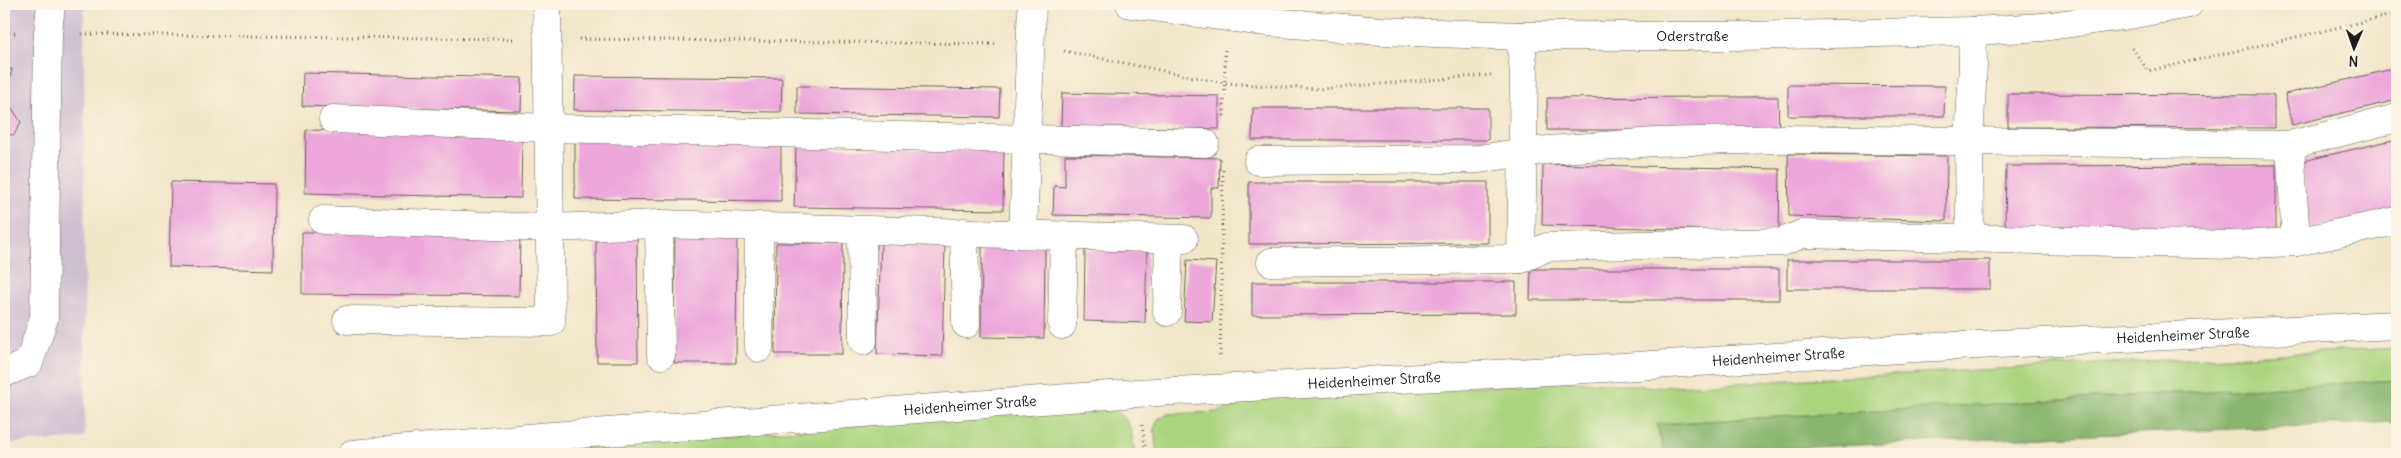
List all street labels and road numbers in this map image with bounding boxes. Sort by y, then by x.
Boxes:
street label: Oderstraße [1656,27,1728,45]
street label: Heidenheimer Straße [2116,323,2250,347]
street label: Heidenheimer Straße [1712,344,1846,370]
street label: Heidenheimer Straße [1307,368,1441,393]
street label: Heidenheimer Straße [903,391,1037,419]

